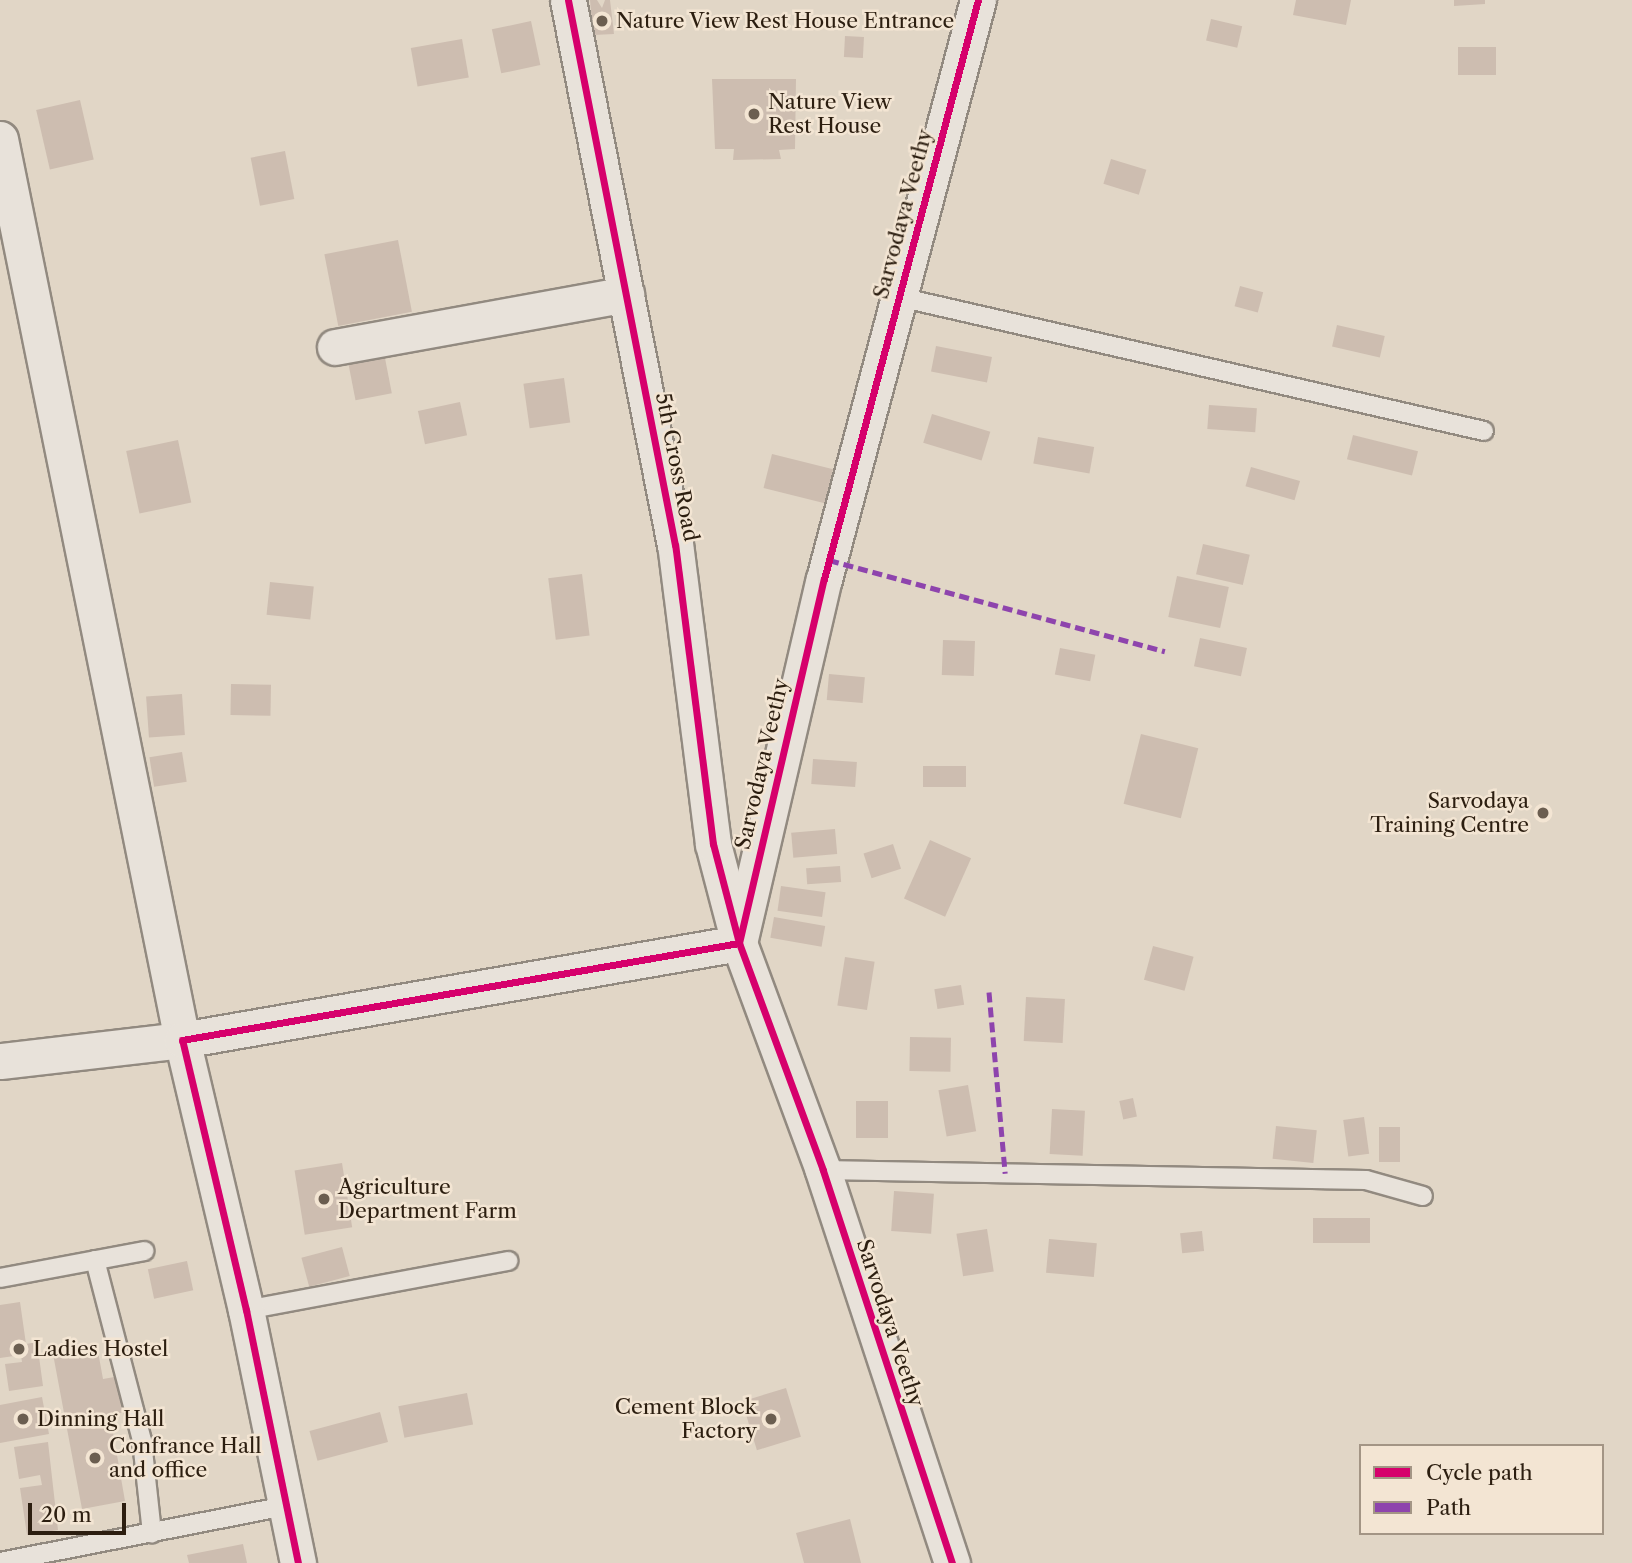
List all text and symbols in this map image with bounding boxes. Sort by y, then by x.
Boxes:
place label: Nature View Rest House Entrance [616,8,956,34]
marker: Nature View Rest House Entrance [594,13,610,29]
place label: Nature View Rest House [768,89,893,139]
marker: Nature View Rest House [746,106,762,122]
street label: Sarvodaya Veethy [868,126,938,302]
street label: 5th Cross Road [650,390,704,544]
street label: Sarvodaya Veethy [730,676,794,852]
place label: Sarvodaya Training Centre [1370,788,1529,838]
marker: Sarvodaya Training Centre [1535,805,1551,821]
place label: Agriculture Department Farm [338,1174,517,1224]
marker: Agriculture Department Farm [316,1191,332,1207]
street label: Sarvodaya Veethy [851,1236,929,1410]
place label: Ladies Hostel [33,1336,168,1362]
marker: Ladies Hostel [11,1341,27,1357]
place label: Cement Block Factory [615,1394,757,1444]
place label: Dinning Hall [37,1406,164,1432]
marker: Dinning Hall [15,1411,31,1427]
marker: Cement Block Factory [763,1411,779,1427]
place label: Confrance Hall and office [109,1433,261,1483]
legend [1359,1444,1604,1535]
marker: Confrance Hall and office [87,1450,103,1466]
text: Cycle path [1426,1460,1533,1485]
scale bar [32,1490,130,1534]
text: Path [1426,1495,1471,1520]
text: 20 m [41,1502,92,1527]

